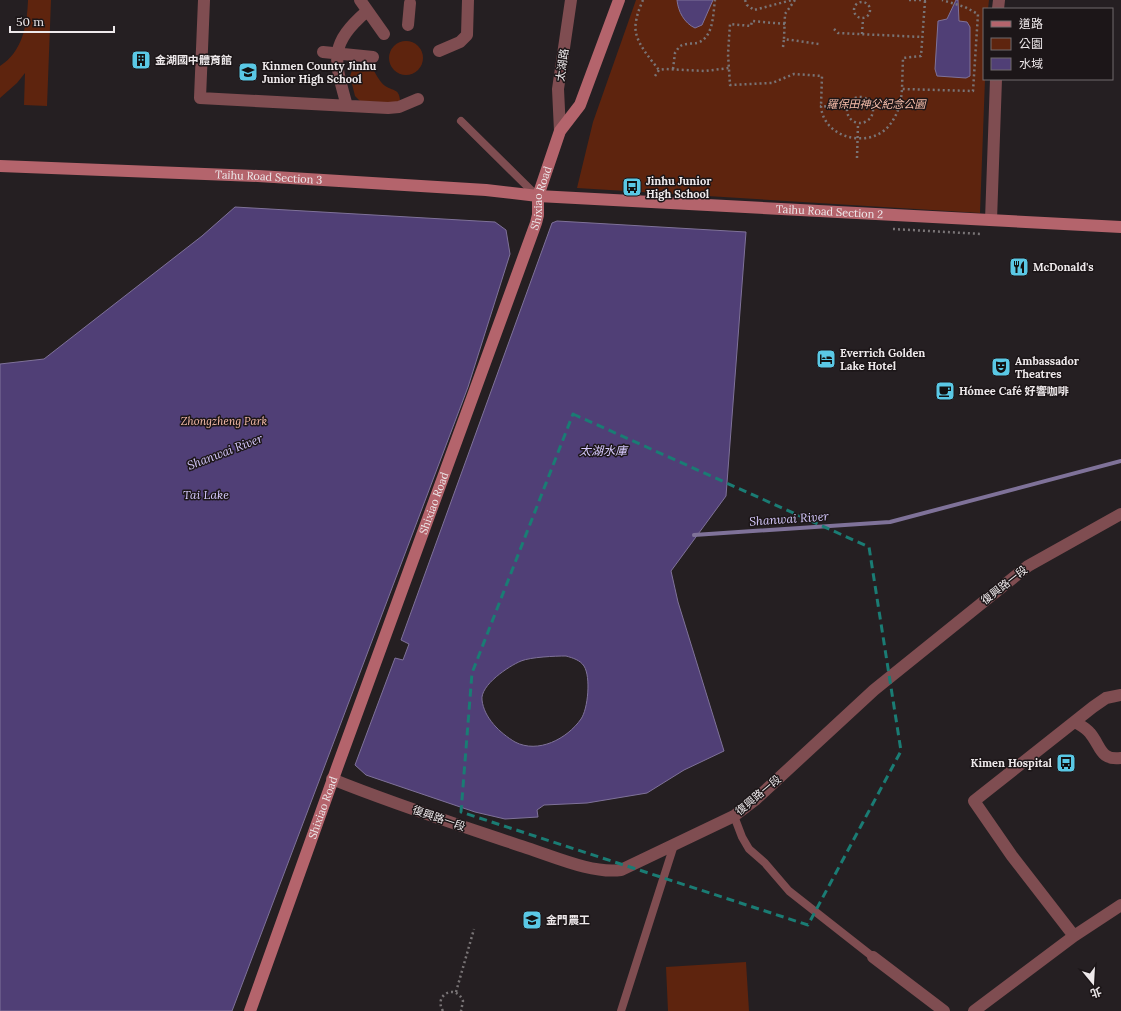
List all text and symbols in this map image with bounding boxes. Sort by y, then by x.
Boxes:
scale bar [10,8,114,34]
legend [983,8,1113,80]
text: 50 m [16,14,44,29]
text: 道路 [1019,16,1043,31]
text: 公園 [1019,36,1043,51]
street label: 太湖路 [553,48,571,82]
building icon: 金湖國中體育館 [130,49,152,71]
place label: 金湖國中體育館 [155,53,232,67]
text: 水域 [1019,56,1043,71]
place label: Kinmen County Jinhu Junior High School [262,59,377,86]
school or university icon: Kinmen County Jinhu Junior High School [237,61,259,83]
park label: 羅保田神父紀念公園 [827,97,927,111]
street label: Shixiao Road [527,164,555,232]
street label: Taihu Road Section 3 [215,167,323,187]
place label: Jinhu Junior High School [646,174,712,201]
bus stop icon: Jinhu Junior High School [621,176,643,198]
street label: Taihu Road Section 2 [776,202,884,221]
restaurant icon: McDonald's [1008,256,1030,278]
place label: McDonald's [1033,260,1094,274]
place label: Everrich Golden Lake Hotel [840,346,925,373]
hotel icon: Everrich Golden Lake Hotel [815,348,837,370]
place label: Ambassador Theatres [1015,354,1080,381]
theatre icon: Ambassador Theatres [990,356,1012,378]
cafe icon: Hómee Café 好響咖啡 [934,380,956,402]
place label: Hómee Café 好響咖啡 [959,384,1069,398]
park label: Zhongzheng Park [181,414,267,428]
water label: Shanwai River [185,430,265,473]
water label: 太湖水庫 [579,443,629,458]
street label: Shixiao Road [416,470,452,536]
water label: Tai Lake [183,487,229,502]
water label: Shanwai River [749,508,830,529]
street label: 復興路一段 [978,563,1030,607]
bus stop icon: Kimen Hospital [1055,752,1077,774]
place label: Kimen Hospital [971,756,1053,770]
street label: 復興路一段 [732,772,784,818]
street label: Shixiao Road [305,774,341,841]
street label: 復興路一段 [411,802,467,834]
school or university icon: 金門農工 [521,909,543,931]
place label: 金門農工 [546,913,590,927]
north arrow [1073,963,1113,1003]
text: 北 [1089,984,1103,1001]

